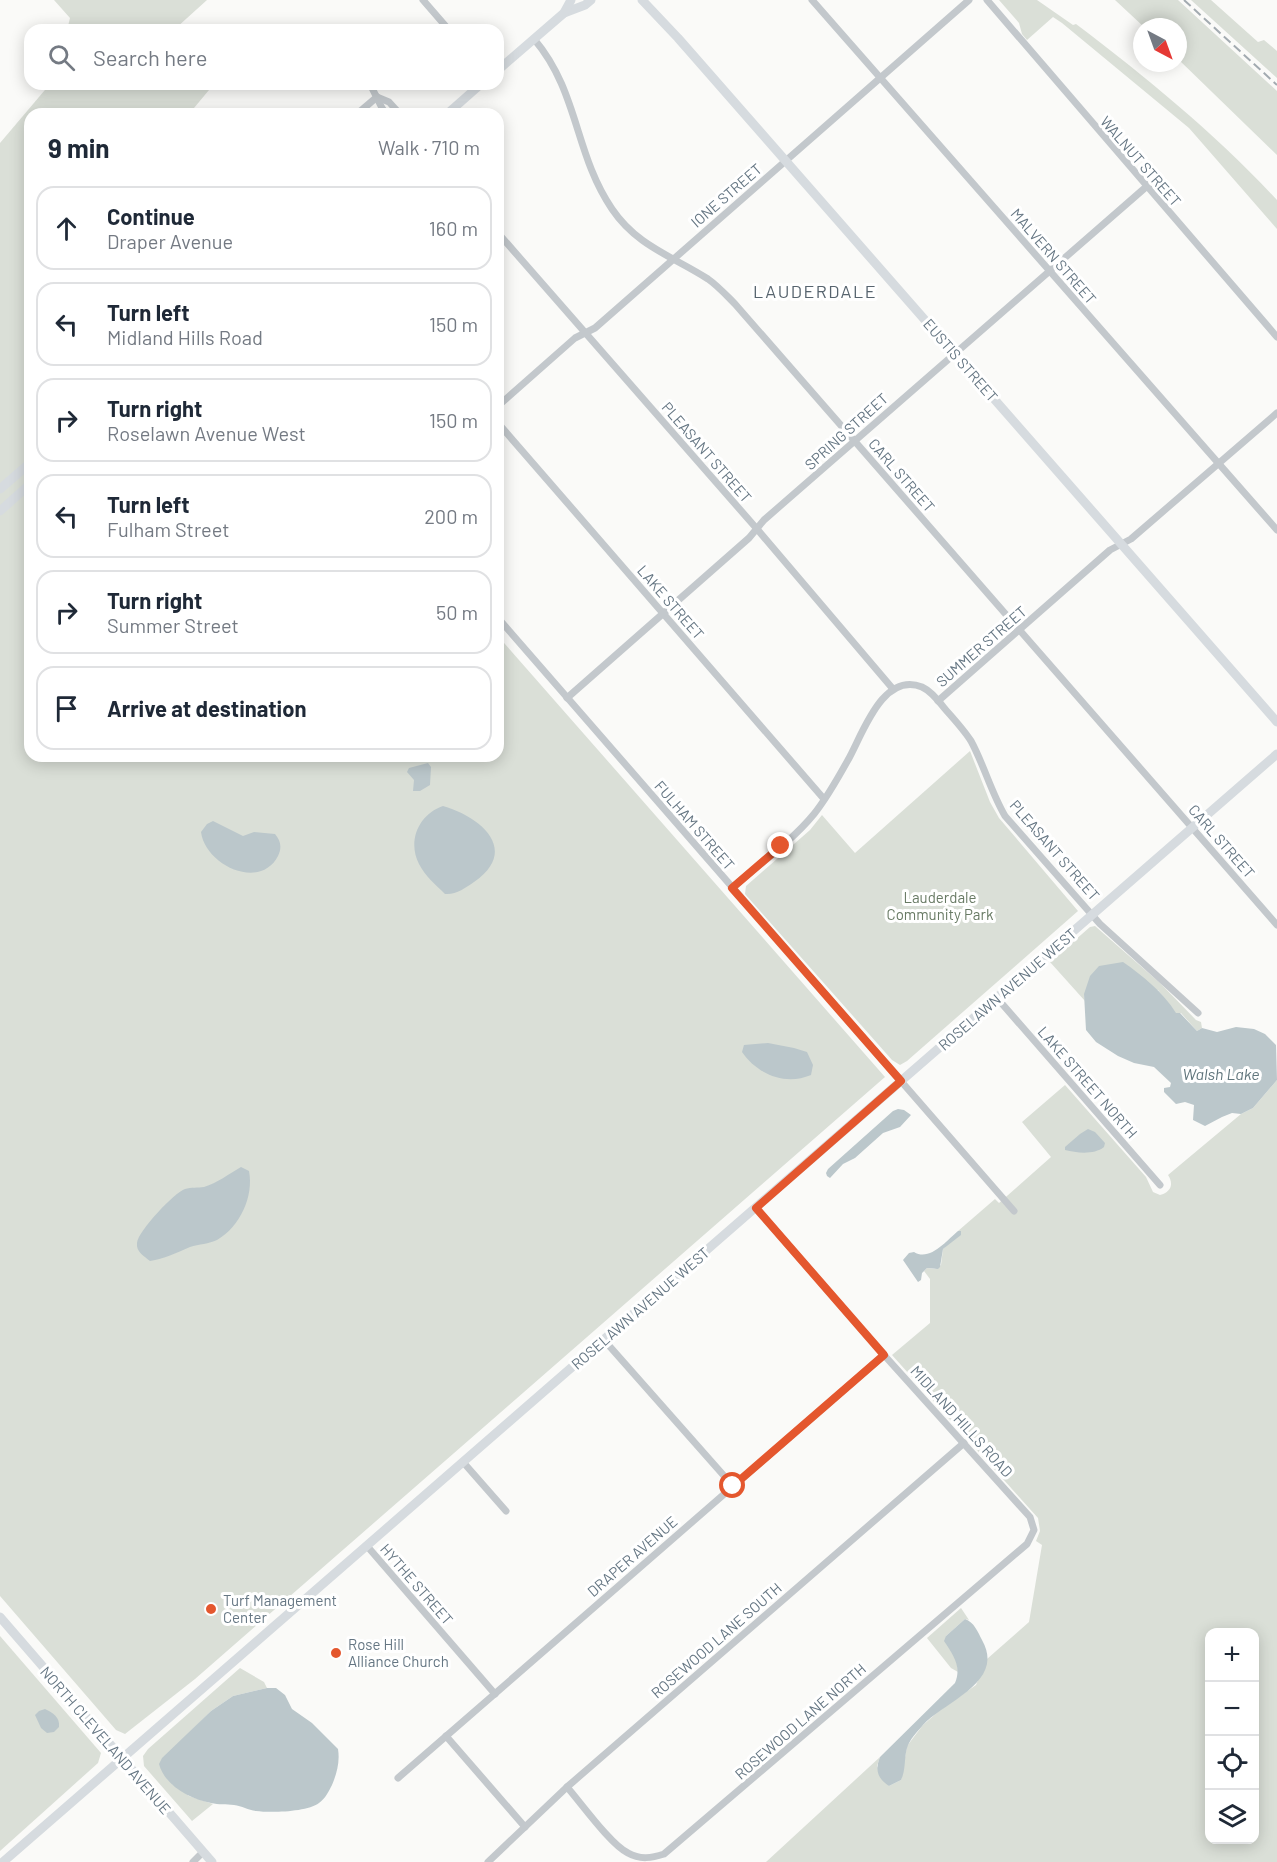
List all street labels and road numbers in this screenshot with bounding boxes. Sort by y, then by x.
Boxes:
street label: WALNUT STREET [1097,112,1185,210]
street label: IONE STREET [687,159,765,231]
street label: MALVERN STREET [1008,205,1100,307]
street label: EUSTIS STREET [920,315,1002,405]
street label: SPRING STREET [801,389,891,473]
street label: PLEASANT STREET [658,398,756,506]
street label: CARL STREET [865,434,939,516]
street label: LAKE STREET [634,561,708,643]
street label: SUMMER STREET [932,602,1030,690]
street label: FULHAM STREET [651,777,739,873]
street label: PLEASANT STREET [1006,796,1104,904]
street label: CARL STREET [1185,800,1259,882]
street label: ROSELAWN AVENUE WEST [934,924,1080,1054]
street label: LAKE STREET NORTH [1035,1022,1141,1142]
street label: ROSELAWN AVENUE WEST [567,1243,713,1373]
street label: MIDLAND HILLS ROAD [907,1362,1017,1480]
street label: DRAPER AVENUE [583,1512,681,1600]
street label: HYTHE STREET [377,1540,457,1628]
street label: ROSEWOOD LANE SOUTH [647,1579,785,1701]
street label: ROSEWOOD LANE NORTH [731,1659,869,1783]
street label: NORTH CLEVELAND AVENUE [37,1662,175,1818]

